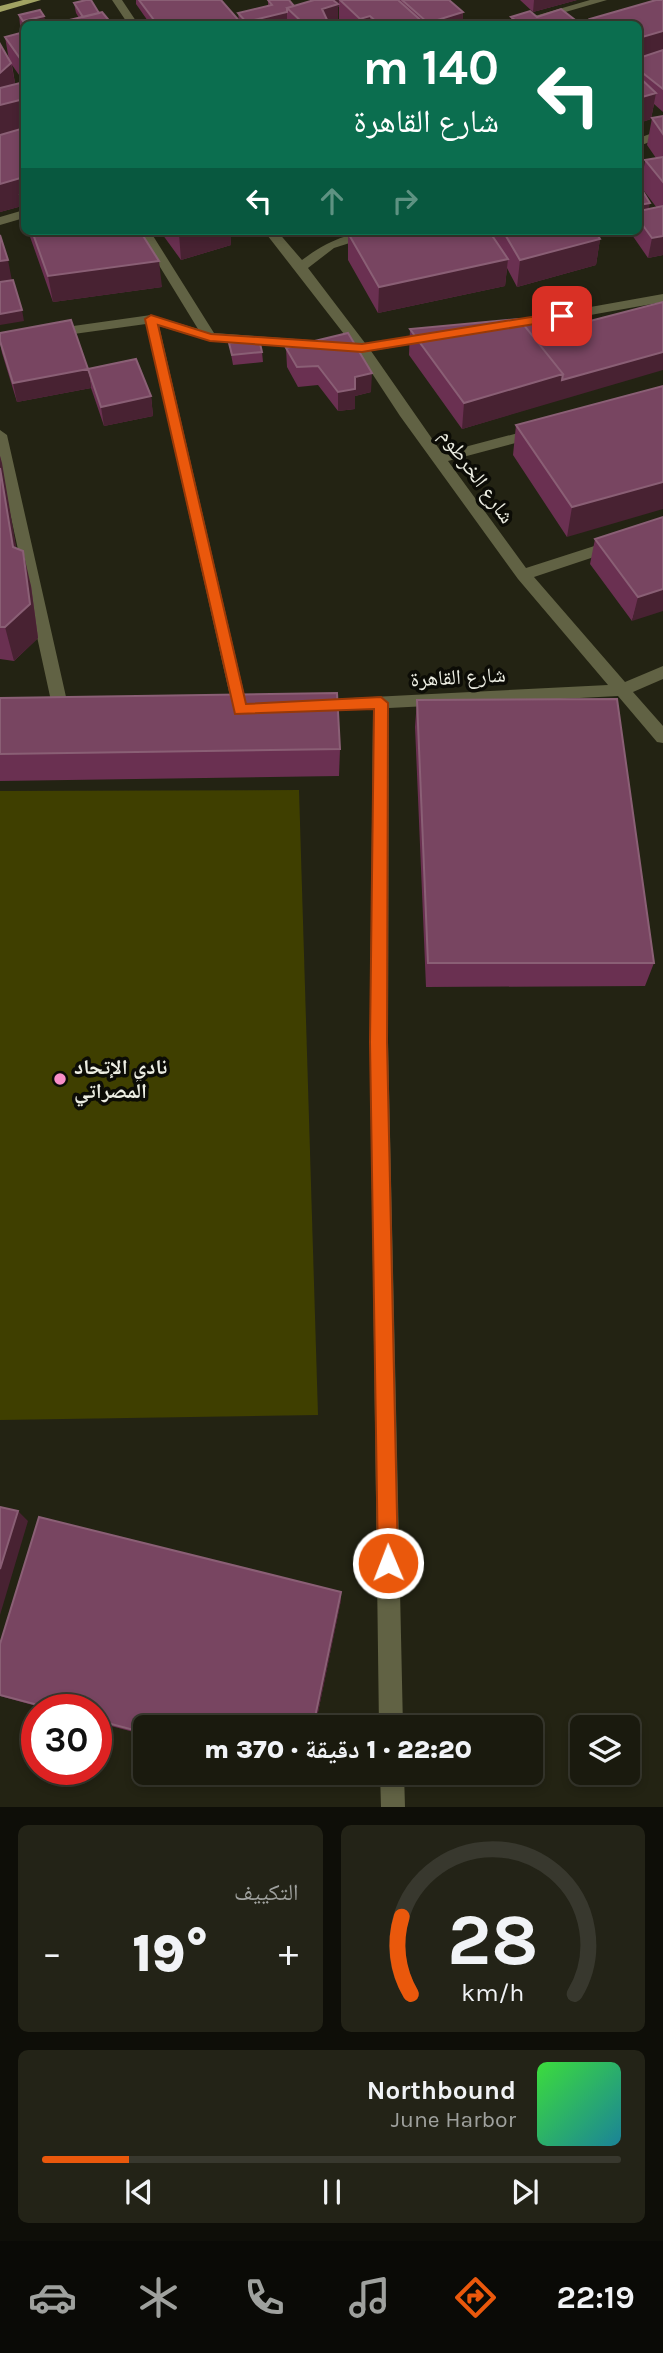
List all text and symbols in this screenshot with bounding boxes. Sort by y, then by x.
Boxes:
text: 140 m [362,39,499,96]
icon: left [523,49,614,140]
text: شارع القاهرة [353,103,499,140]
icon: left [240,182,278,220]
icon: ahead [313,182,351,220]
icon: right [386,182,424,220]
pin [532,286,592,346]
icon: arrive [543,297,581,335]
street label: شارع الخرطوم [433,424,519,529]
street label: شارع القاهرة [410,663,506,692]
place label: نادي الإتحاد المصراتي [74,1055,167,1107]
marker: نادي الإتحاد المصراتي [52,1071,68,1087]
position arrow [351,1526,425,1600]
speed limit sign: 30 [21,1694,112,1785]
map controls [570,1715,640,1785]
button: layers [570,1715,640,1785]
text: 22:20 · 1 دقيقة · 370 m [204,1734,472,1765]
text: التكييف [234,1879,299,1906]
text: 28 [447,1898,538,1983]
text: 19° [132,1923,208,1984]
text: − [42,1931,62,1976]
text: + [279,1931,298,1976]
text: km/h [461,1978,524,2007]
text: Northbound [367,2075,516,2106]
text: June Harbor [391,2106,516,2133]
icon: previous [120,2173,158,2211]
icon: pause [313,2173,351,2211]
icon: next [506,2173,544,2211]
icon: car [28,2273,77,2322]
icon: climate [134,2273,183,2322]
icon: phone [240,2273,289,2322]
icon: music [345,2273,394,2322]
icon: directions [451,2273,500,2322]
text: 22:19 [556,2279,635,2316]

